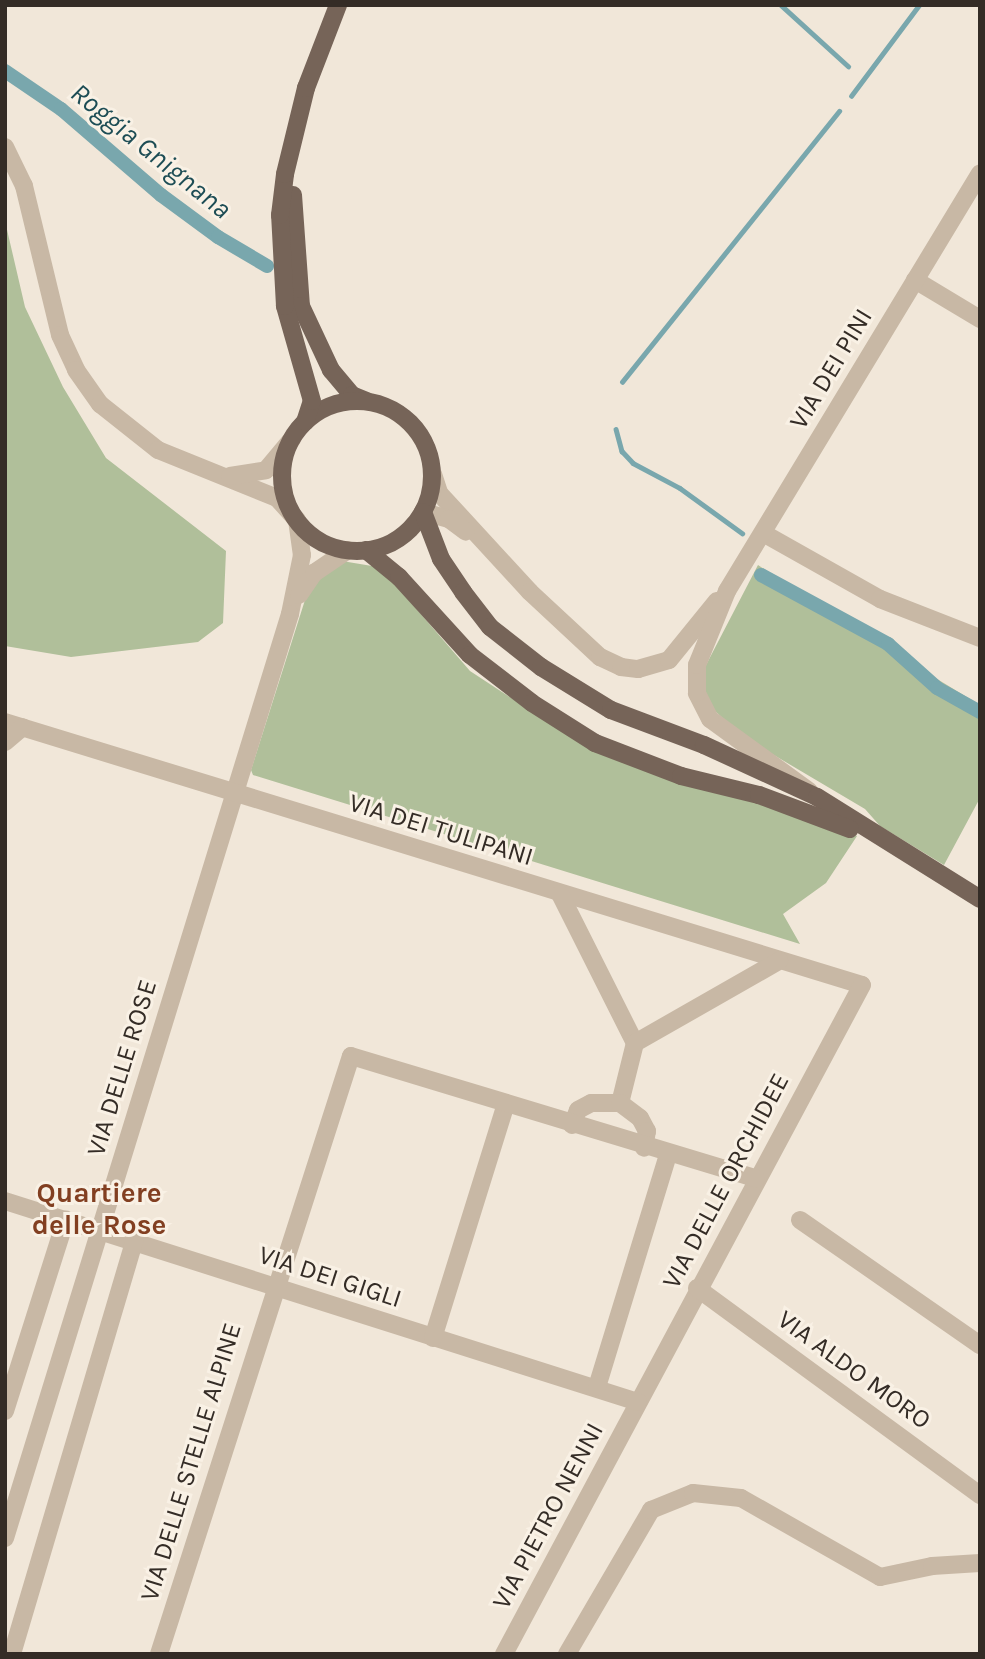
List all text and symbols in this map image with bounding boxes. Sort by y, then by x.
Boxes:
water label: Roggia Gnignana [64,76,238,226]
street label: VIA DEI PINI [783,303,879,435]
street label: VIA DEI TULIPANI [345,787,537,873]
street label: VIA DELLE ROSE [80,976,164,1160]
street label: VIA DELLE ORCHIDEE [656,1068,796,1294]
district label: Quartiere delle Rose [32,1176,166,1242]
street label: VIA DEI GIGLI [255,1239,405,1315]
street label: VIA ALDO MORO [771,1304,937,1436]
street label: VIA DELLE STELLE ALPINE [134,1319,248,1605]
street label: VIA PIETRO NENNI [486,1418,610,1614]

